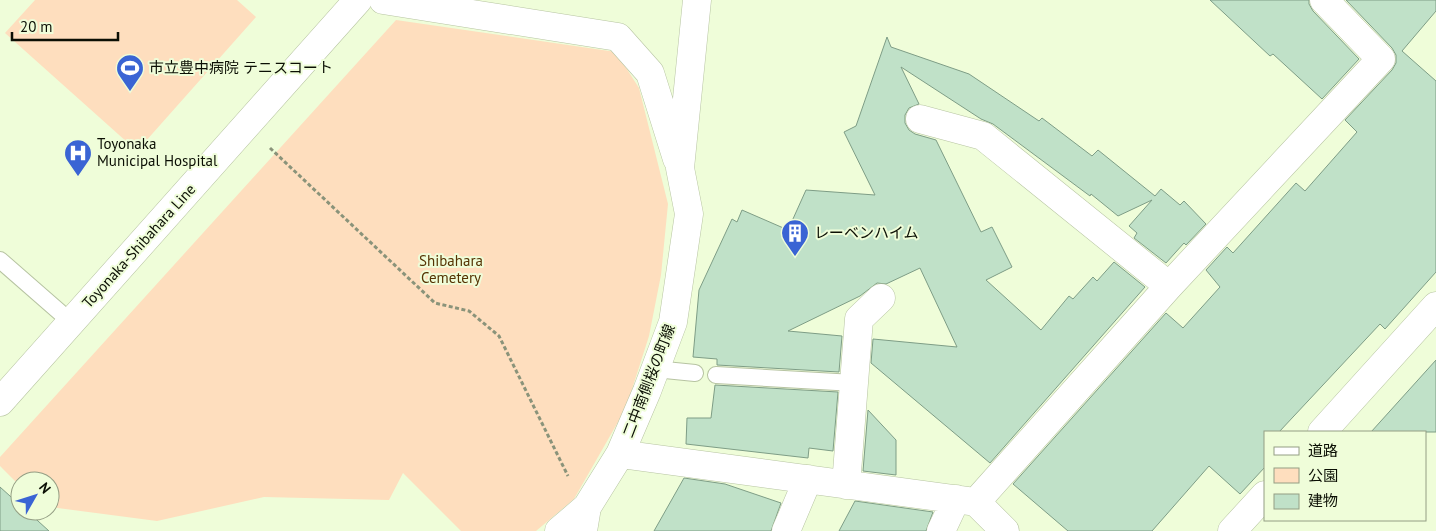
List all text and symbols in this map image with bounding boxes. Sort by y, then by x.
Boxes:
scale bar [12,10,119,42]
text: 20 m [20,17,53,36]
sports icon: 市立豊中病院 テニスコート [115,53,145,92]
place label: 市立豊中病院 テニスコート [149,58,333,77]
place label: Toyonaka Municipal Hospital [97,134,218,170]
hospital icon: Toyonaka Municipal Hospital [63,138,93,177]
street label: Toyonaka-Shibahara Line [78,180,199,312]
building icon: レーベンハイム [780,218,810,257]
place label: レーベンハイム [814,223,918,242]
park label: Shibahara Cemetery [419,251,483,287]
street label: 二中南側桜の町線 [618,321,679,440]
legend [1264,431,1426,521]
text: 道路 [1308,441,1338,460]
text: 公園 [1308,466,1338,485]
north arrow [10,471,60,521]
text: N [35,479,55,497]
text: 建物 [1308,491,1338,510]

